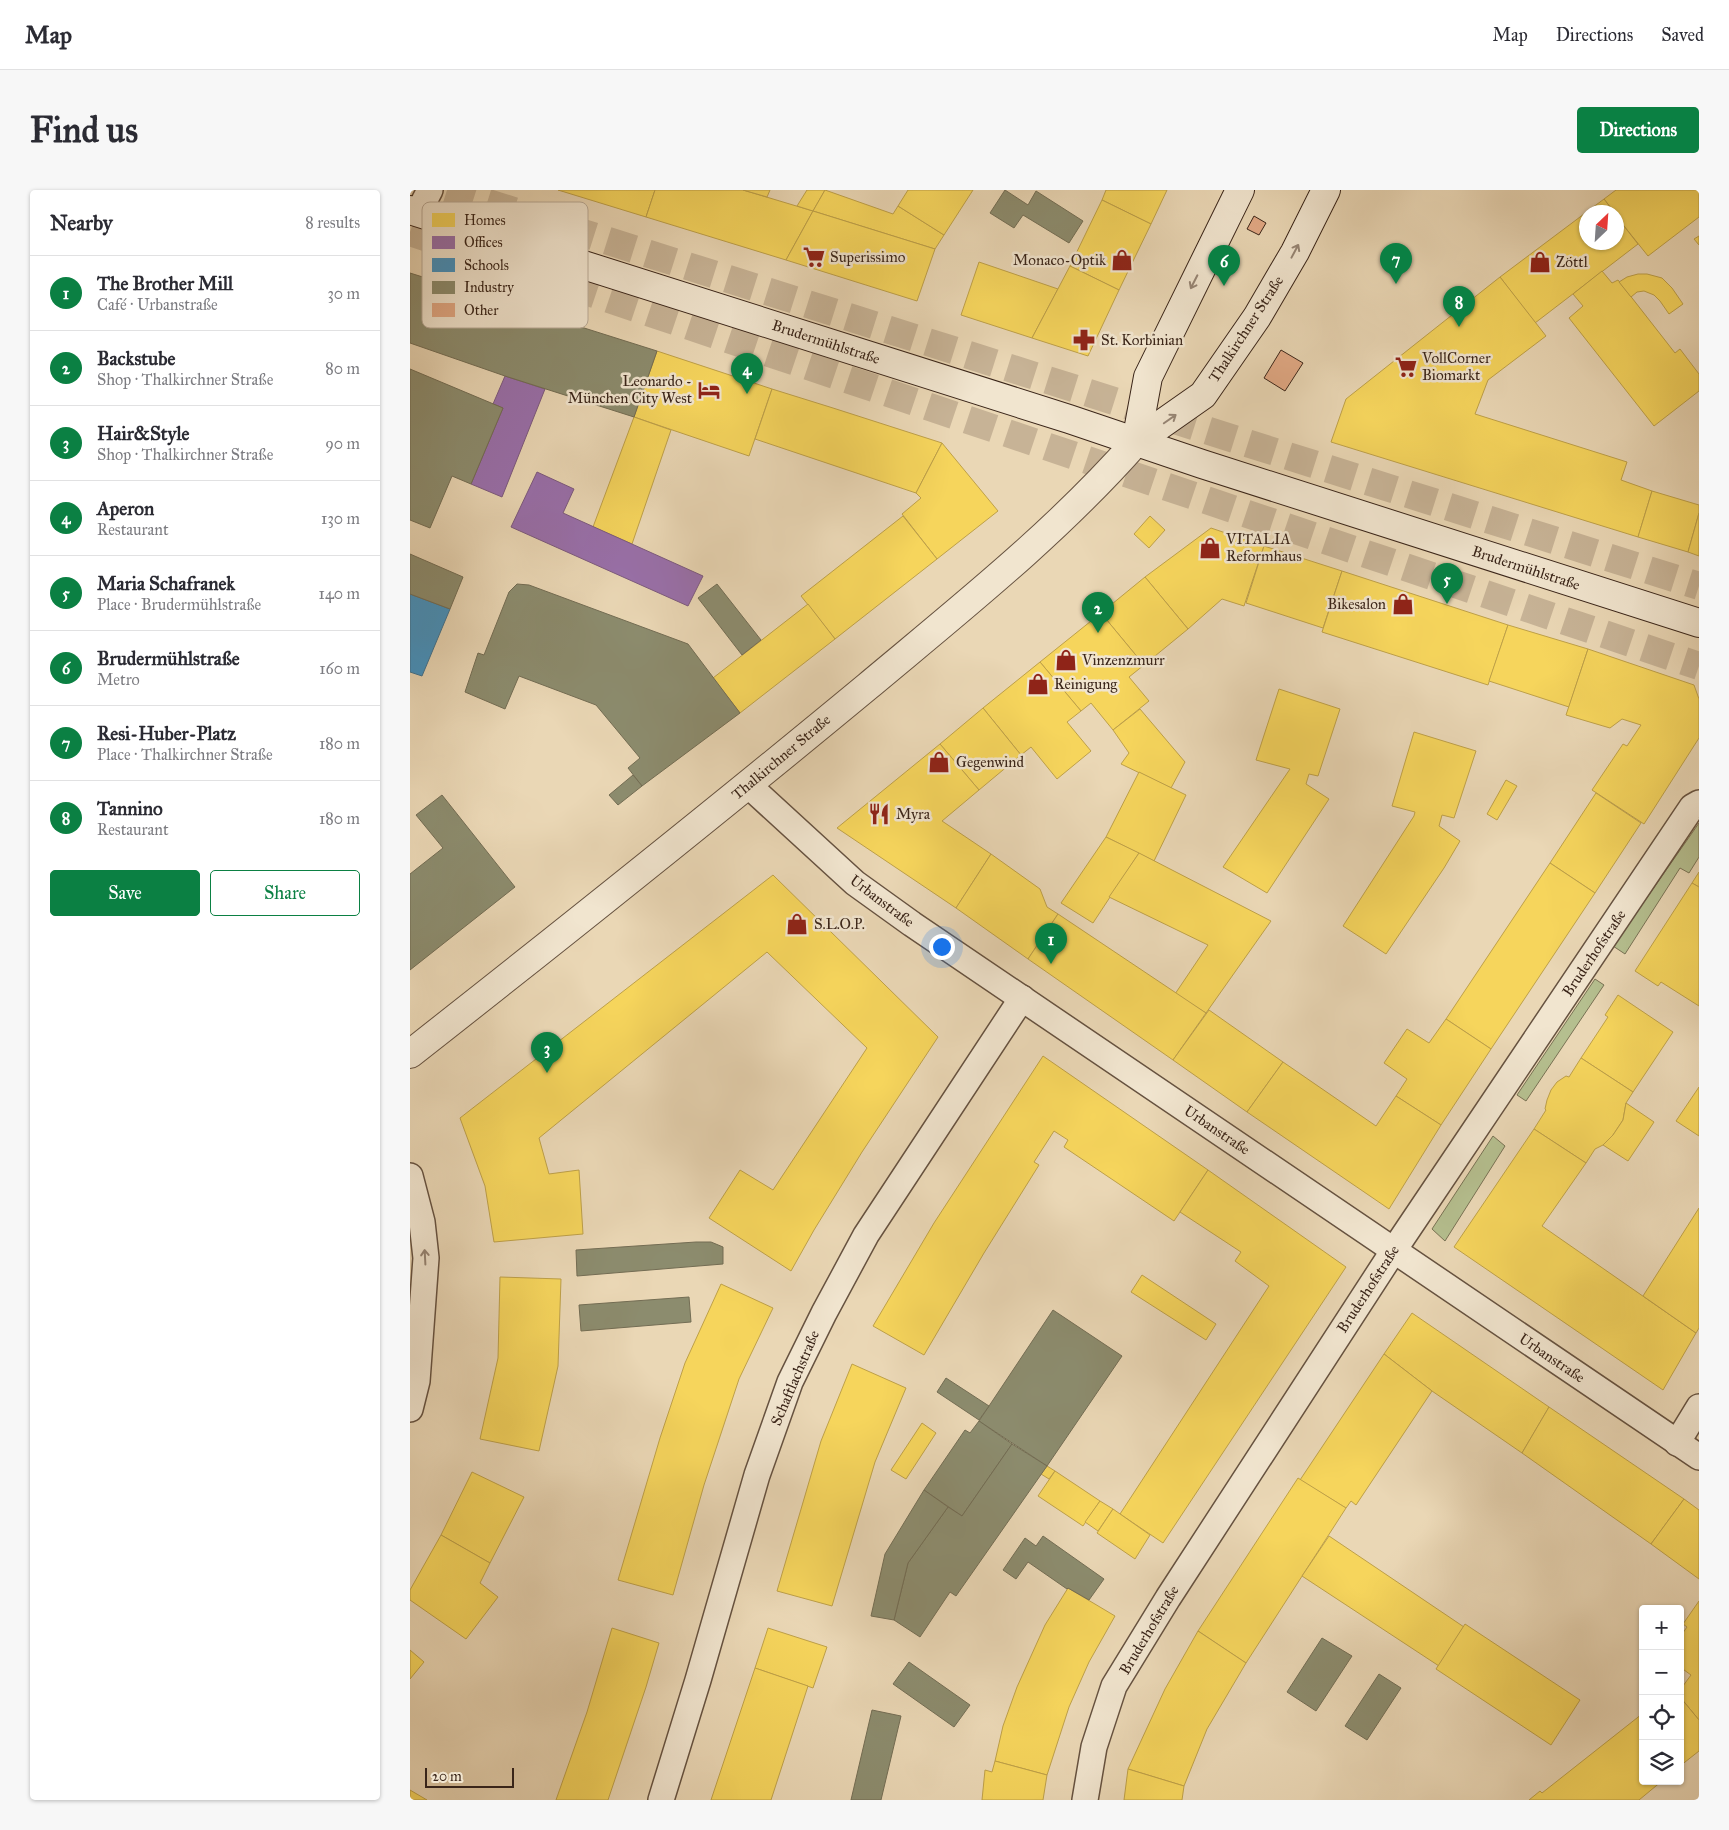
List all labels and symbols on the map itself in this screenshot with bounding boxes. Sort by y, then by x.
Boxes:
legend [422,202,588,328]
north arrow [1579,205,1624,250]
text: Homes [464,212,506,229]
text: Offices [464,234,503,251]
pin: 7 [1380,243,1412,284]
supermarket icon: Superissimo [801,244,827,270]
one-way arrow [1291,244,1300,259]
pin: 6 [1208,245,1240,286]
shop icon: Monaco-Optik [1109,247,1135,273]
place label: Superissimo [830,248,906,266]
shop icon: Zöttl [1527,249,1553,275]
place label: Monaco-Optik [1013,251,1106,269]
place label: Zöttl [1556,253,1589,271]
text: Schools [464,257,509,274]
street label: Thalkirchner Straße [1205,272,1287,386]
one-way arrow [1189,275,1199,290]
text: Industry [464,279,514,296]
pin: 8 [1443,286,1475,327]
text: Other [464,302,499,319]
street label: Brudermühlstraße [770,316,882,368]
pharmacy icon: St. Korbinian [1071,327,1097,353]
place label: St. Korbinian [1101,331,1183,349]
place label: VollCorner Biomarkt [1421,349,1491,384]
pin: 4 [731,353,763,394]
supermarket icon: VollCorner Biomarkt [1393,354,1419,380]
place label: Leonardo - München City West [568,372,693,407]
hotel icon: Leonardo - München City West [696,377,722,403]
one-way arrow [1163,414,1177,424]
place label: VITALIA Reformhaus [1225,530,1302,565]
shop icon: VITALIA Reformhaus [1197,535,1223,561]
street label: Brudermühlstraße [1470,542,1582,594]
pin: 5 [1431,563,1463,604]
shop icon: Bikesalon [1390,591,1416,617]
pin: 2 [1082,592,1114,633]
place label: Bikesalon [1327,595,1386,613]
shop icon: Vinzenzmurr [1053,647,1079,673]
place label: Vinzenzmurr [1081,651,1165,669]
shop icon: Reinigung [1025,671,1051,697]
place label: Reinigung [1054,675,1118,693]
street label: Thalkirchner Straße [728,710,834,804]
shop icon: Gegenwind [926,749,952,775]
place label: Gegenwind [956,753,1024,771]
restaurant icon: Myra [866,801,892,827]
place label: Myra [896,805,931,823]
street label: Urbanstraße [846,871,918,931]
street label: Bruderhofstraße [1558,906,1630,1000]
shop icon: S.L.O.P. [784,911,810,937]
place label: S.L.O.P. [814,915,865,933]
pin: 1 [1035,923,1067,964]
your location [929,934,955,960]
pin: 3 [531,1032,563,1073]
street label: Urbanstraße [1181,1101,1253,1159]
street label: Bruderhofstraße [1333,1242,1403,1336]
one-way arrow [421,1249,430,1265]
street label: Schaftlachstraße [767,1328,823,1428]
street label: Urbanstraße [1516,1329,1588,1387]
street label: Bruderhofstraße [1115,1582,1183,1678]
scale bar [425,1765,514,1788]

